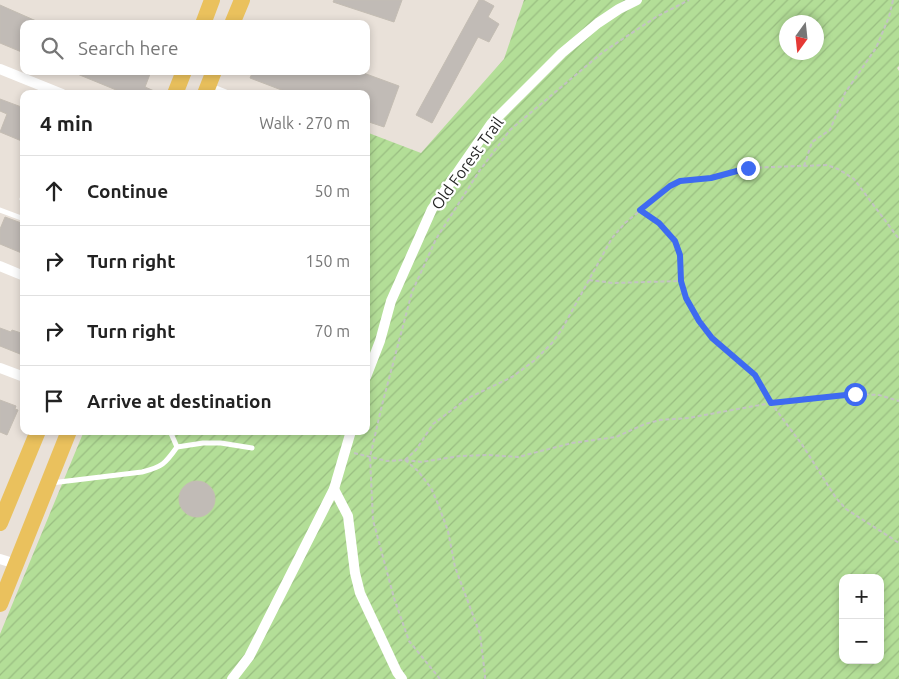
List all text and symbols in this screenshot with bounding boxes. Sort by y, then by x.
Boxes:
north arrow [779,15,824,60]
search box [20,20,370,75]
icon: search [38,34,66,62]
text: Search here [78,37,178,59]
text: 4 min [40,111,93,135]
street label: Old Forest Trail [427,113,507,213]
text: Walk · 270 m [259,114,350,132]
route end [737,157,760,180]
icon: ahead [40,177,68,205]
text: Continue [87,180,168,202]
text: 50 m [314,182,350,200]
icon: right [40,247,68,275]
text: Turn right [87,250,175,272]
text: 150 m [305,252,350,270]
icon: right [40,317,68,345]
text: Turn right [87,320,175,342]
text: 70 m [314,322,350,340]
route start [844,383,867,406]
icon: arrive [40,387,68,415]
text: Arrive at destination [87,390,272,412]
map controls [839,574,884,664]
button: + [839,574,884,619]
button: − [839,619,884,664]

